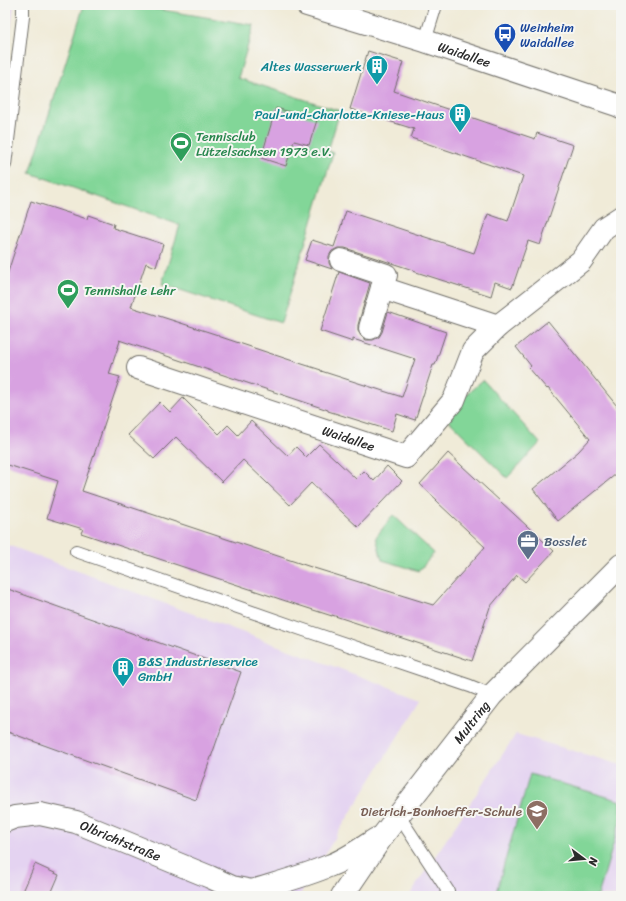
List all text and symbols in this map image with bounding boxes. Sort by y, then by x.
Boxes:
place label: Weinheim Waidallee [520,16,575,54]
bus stop icon: Weinheim Waidallee [492,21,518,54]
street label: Waidallee [435,35,494,74]
building icon: Altes Wasserwerk [364,53,390,86]
place label: Altes Wasserwerk [260,55,362,78]
building icon: Paul-und-Charlotte-Kniese-Haus [447,101,473,134]
place label: Paul-und-Charlotte-Kniese-Haus [254,103,445,126]
place label: Tennisclub Lützelsachsen 1973 e.V. [196,125,332,163]
sports icon: Tennisclub Lützelsachsen 1973 e.V. [168,130,194,163]
sports icon: Tennishalle Lehr [55,277,81,310]
place label: Tennishalle Lehr [84,279,176,302]
street label: Waidallee [319,419,378,458]
office icon: Bosslet [515,528,541,561]
place label: Bosslet [544,530,587,553]
place label: B&S Industrieservice GmbH [138,650,258,688]
building icon: B&S Industrieservice GmbH [110,655,136,688]
street label: Multring [447,695,496,749]
school or university icon: Dietrich-Bonhoeffer-Schule [524,798,550,831]
place label: Dietrich-Bonhoeffer-Schule [361,800,522,823]
street label: Olbrichtstraße [76,814,165,868]
north arrow [564,839,604,879]
text: N [583,854,604,868]

